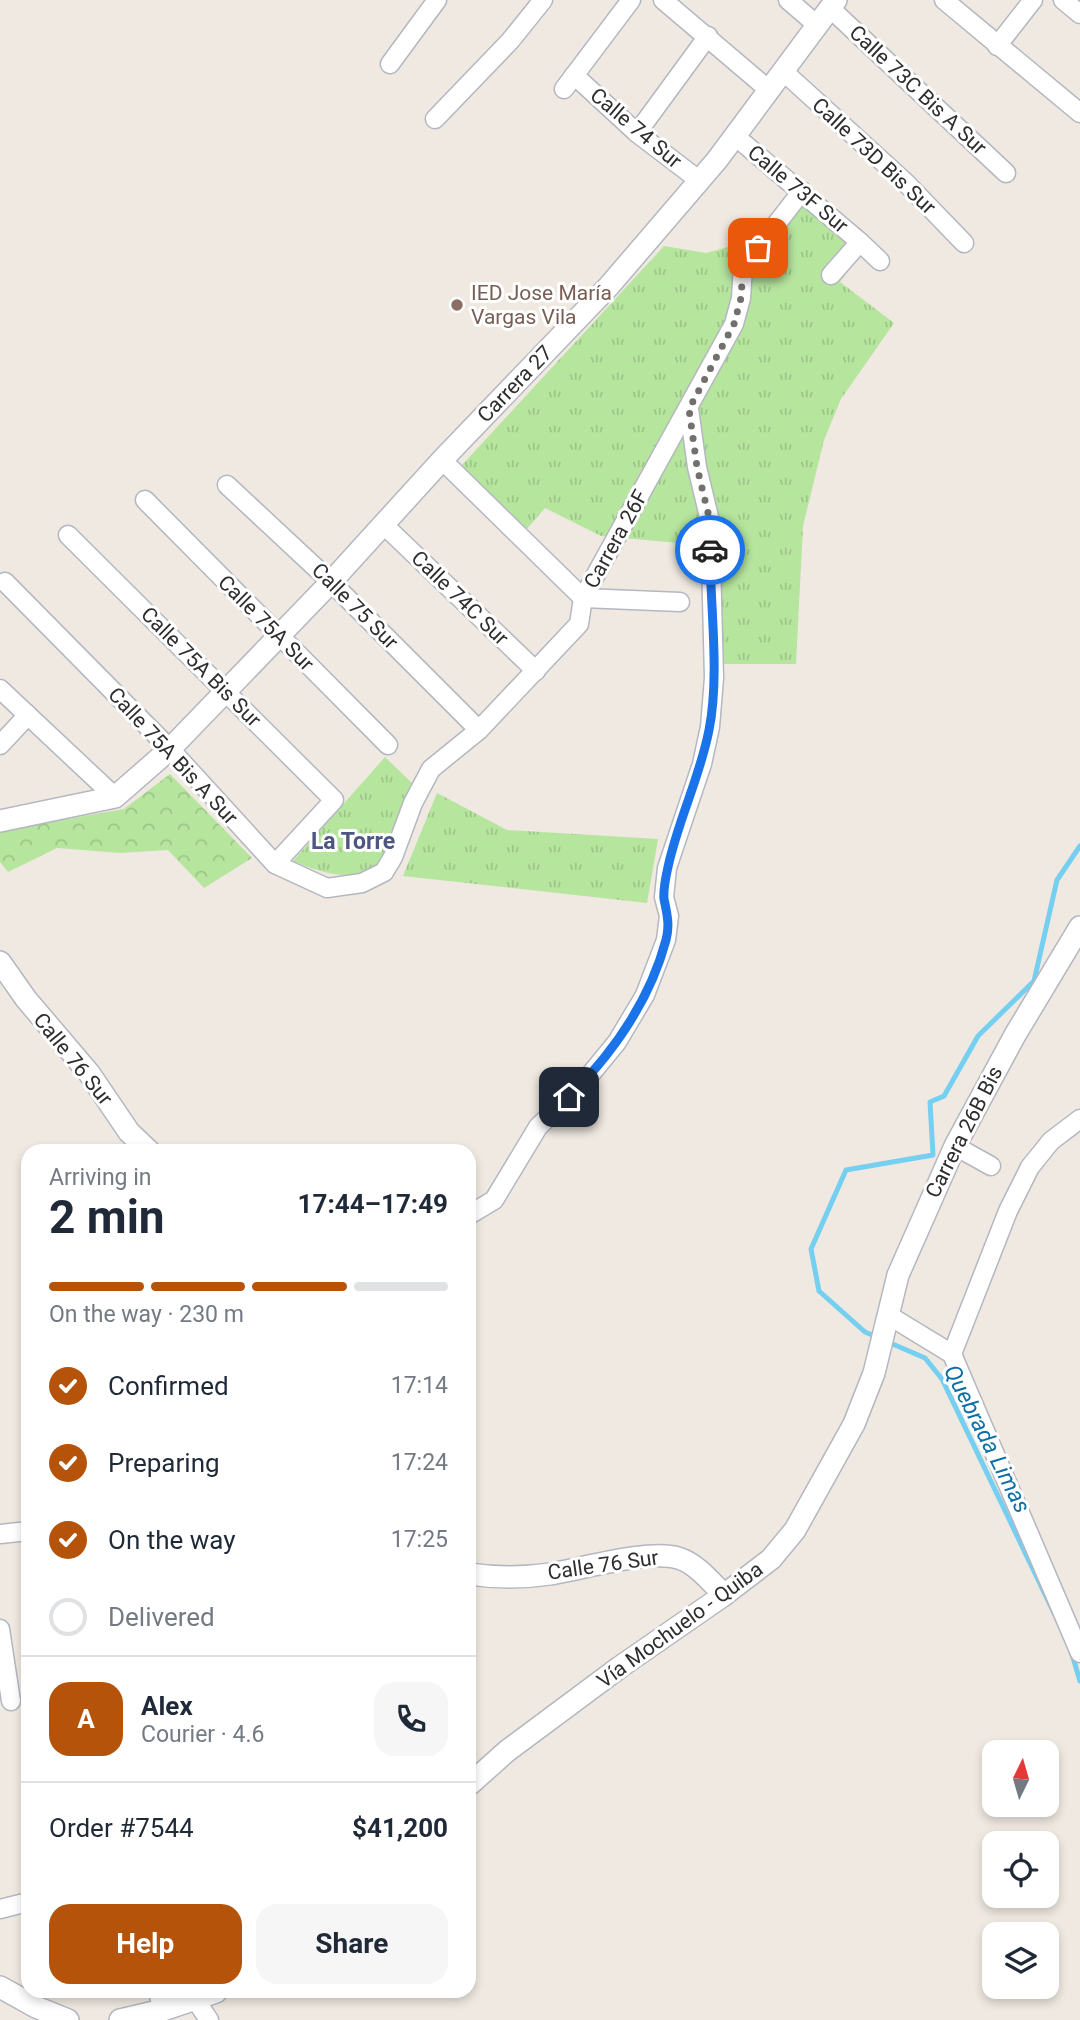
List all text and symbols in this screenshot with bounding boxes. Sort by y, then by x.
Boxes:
street label: Calle 73C Bis A Sur [845,20,991,160]
street label: Calle 74 Sur [586,83,686,173]
street label: Calle 73D Bis Sur [807,93,941,219]
street label: Calle 73F Sur [743,140,853,238]
pin [728,218,788,278]
icon: bag [739,229,777,267]
place label: IED Jose María Vargas Vila [471,281,612,329]
marker: IED Jose María Vargas Vila [449,297,465,313]
street label: Carrera 27 [473,341,557,427]
street label: Carrera 26F [579,486,653,592]
courier [675,515,745,585]
icon: car [691,531,729,569]
street label: Calle 74C Sur [407,546,513,650]
street label: Calle 75 Sur [307,558,403,654]
street label: Calle 75A Sur [213,570,319,676]
street label: Calle 75A Bis Sur [136,602,266,732]
street label: Calle 75A Bis A Sur [103,683,243,829]
district label: La Torre [311,828,395,855]
street label: Calle 76 Sur [29,1008,117,1110]
street label: Carrera 26B Bis [921,1062,1007,1202]
pin [539,1067,599,1127]
icon: home [550,1078,588,1116]
text: Arriving in [49,1164,152,1191]
text: 17:44–17:49 [298,1189,448,1219]
text: 2 min [49,1190,165,1244]
text: On the way · 230 m [49,1301,244,1328]
water label: Quebrada Limas [938,1361,1036,1517]
icon: check [49,1367,87,1405]
text: Confirmed [108,1371,229,1401]
text: 17:14 [391,1372,448,1399]
icon: check [49,1444,87,1482]
text: Preparing [108,1448,220,1478]
text: 17:24 [391,1449,448,1476]
icon: check [49,1521,87,1559]
text: On the way [108,1525,236,1555]
text: 17:25 [391,1526,448,1553]
street label: Calle 76 Sur [546,1545,660,1585]
street label: Vía Mochuelo - Quiba [593,1557,767,1693]
text: Delivered [108,1602,215,1632]
button: phone [374,1682,448,1756]
text: Alex [141,1691,193,1721]
text: A [77,1704,95,1734]
text: Courier · 4.6 [141,1721,264,1748]
north arrow [982,1740,1059,1816]
map controls [982,1740,1059,1999]
text: Order #7544 [49,1813,194,1843]
text: $41,200 [352,1813,448,1843]
button: locate [982,1831,1059,1908]
button: Help [49,1904,242,1984]
button: Share [256,1904,448,1984]
button: layers [982,1922,1059,1999]

